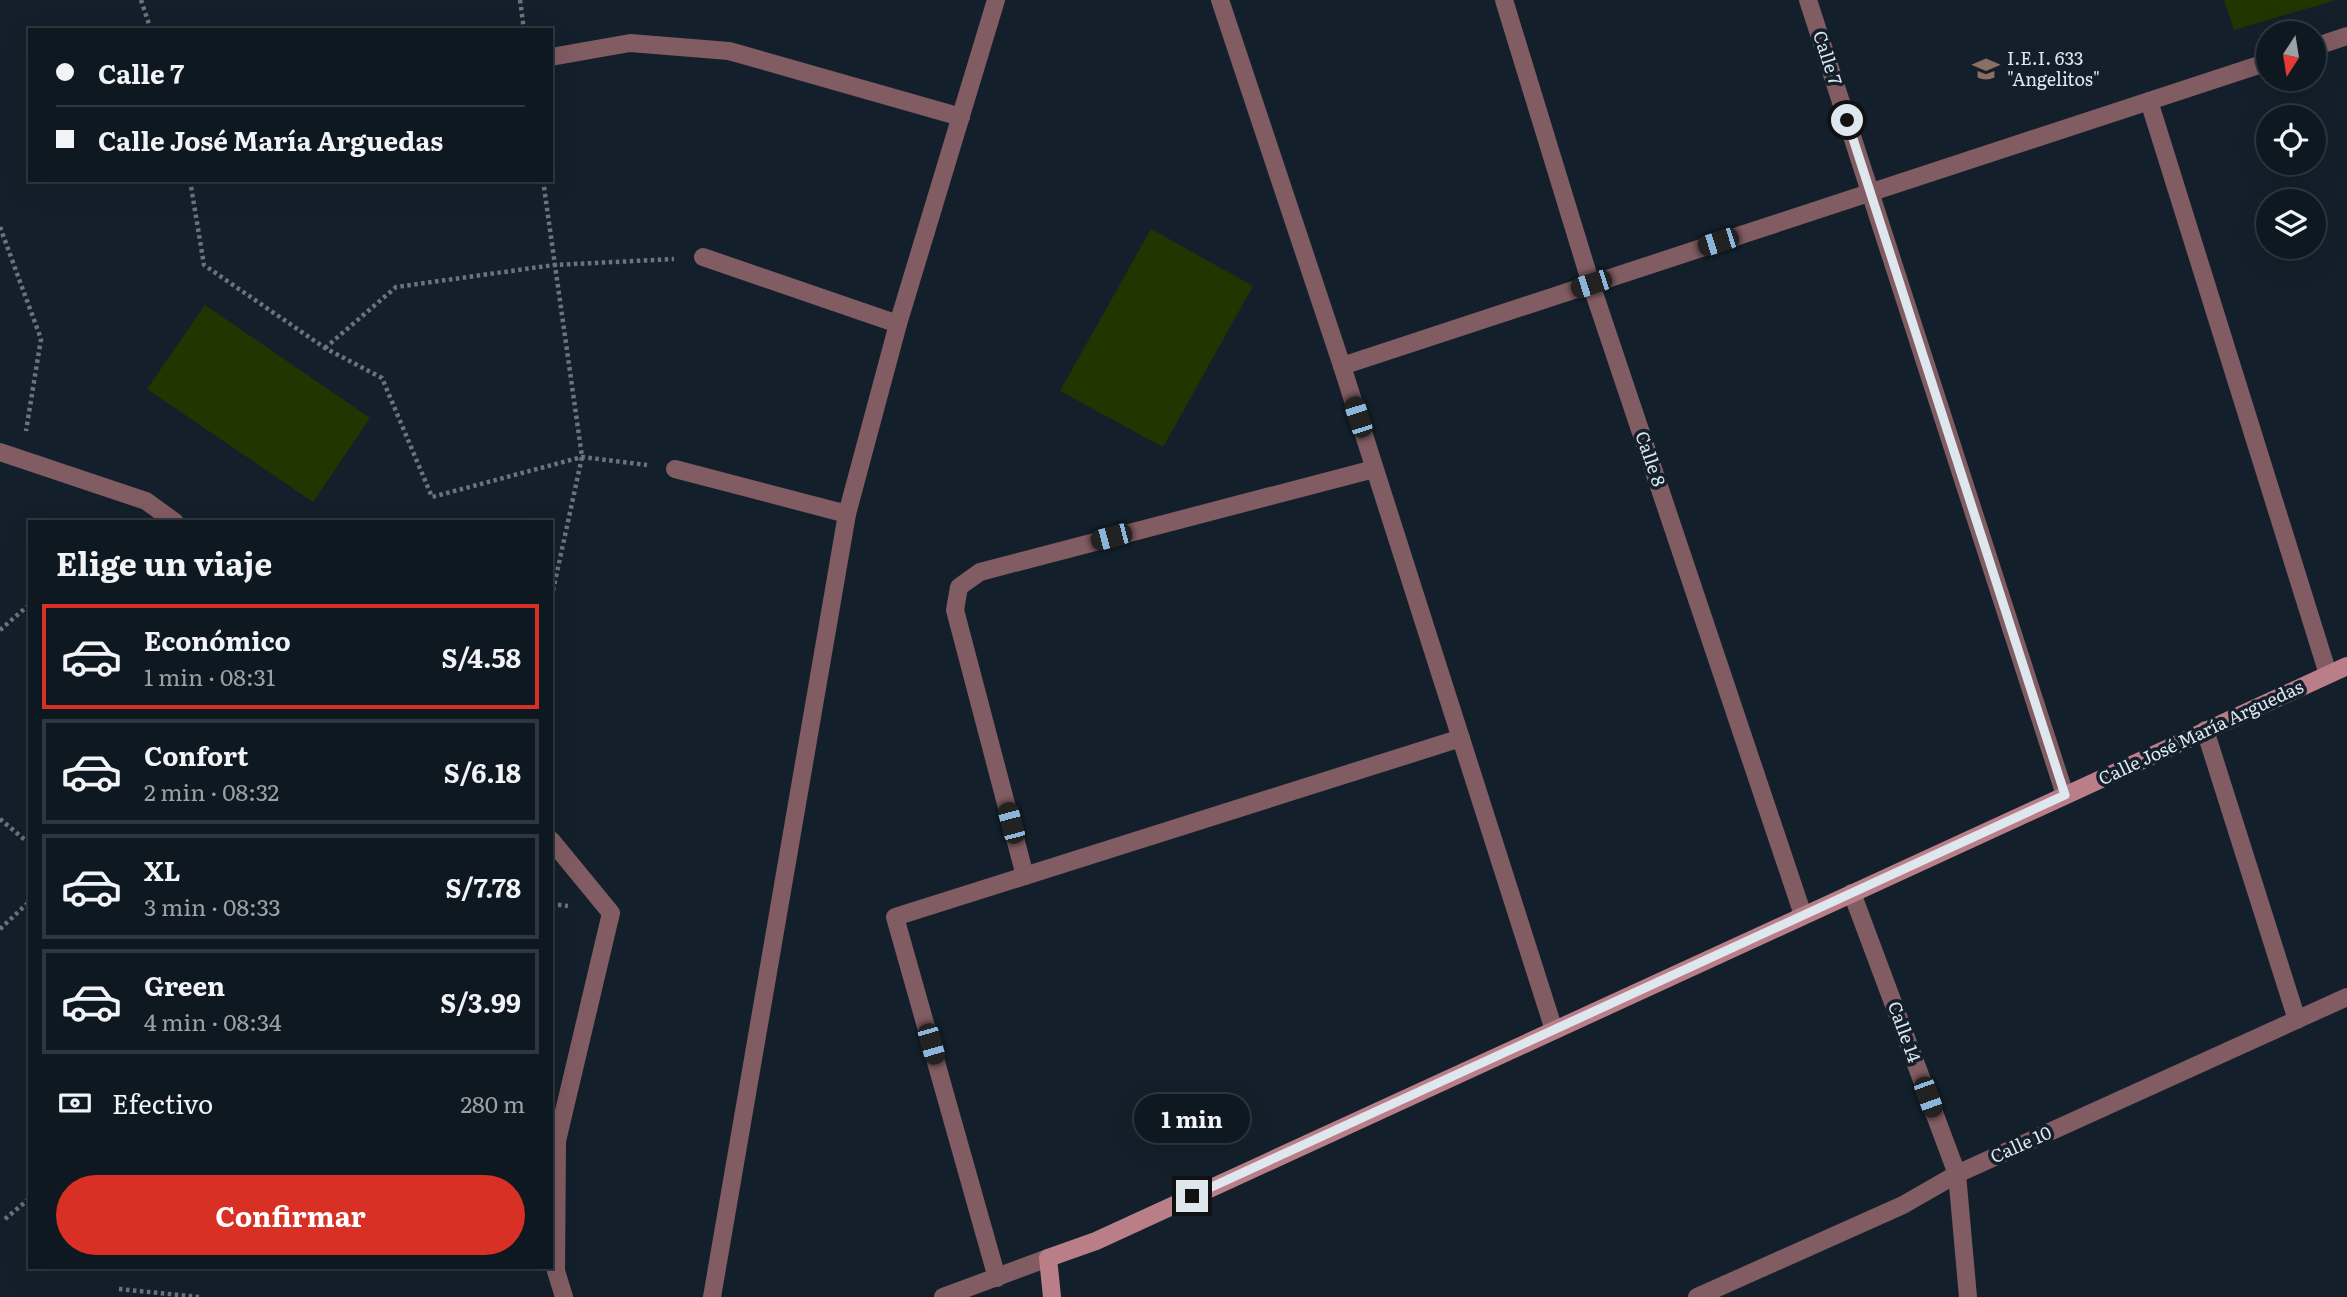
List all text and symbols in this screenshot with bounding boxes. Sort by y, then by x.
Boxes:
north arrow [2256,21,2326,91]
map controls [2256,21,2326,259]
street label: Calle 7 [1807,27,1850,88]
place label: I.E.I. 633 "Angelitos" [2007,44,2100,92]
text: Calle 7 [98,53,184,92]
school or university icon: I.E.I. 633 "Angelitos" [1971,54,2001,84]
route start [1831,104,1863,136]
button: locate [2256,105,2326,175]
text: Calle José María Arguedas [98,120,443,159]
button: layers [2256,189,2326,259]
car [1695,226,1742,258]
car [1568,268,1615,300]
car [1342,394,1375,440]
street label: Calle 8 [1629,427,1673,490]
car [1088,521,1135,553]
text: Elige un viaje [56,538,272,586]
text: Económico [144,620,291,659]
icon: car [60,625,123,688]
text: S/4.58 [441,637,521,676]
text: 1 min · 08:31 [144,659,275,693]
street label: Calle José María Arguedas [2093,672,2307,791]
text: Confort [144,735,248,774]
icon: car [60,740,123,803]
text: S/6.18 [444,752,521,791]
text: 2 min · 08:32 [144,774,279,808]
car [996,800,1027,846]
text: XL [144,850,181,889]
icon: car [60,855,123,918]
text: S/7.78 [445,867,521,906]
text: 3 min · 08:33 [144,889,281,923]
text: Green [144,965,225,1004]
icon: car [60,970,123,1033]
text: S/3.99 [440,982,521,1021]
street label: Calle 14 [1882,997,1929,1066]
text: 4 min · 08:34 [144,1004,282,1038]
car [916,1021,947,1067]
car [1911,1074,1946,1120]
text: Efectivo [112,1083,213,1122]
icon: cash [56,1084,94,1122]
text: 280 m [460,1086,525,1120]
callout: 1 min [1134,1094,1250,1144]
text: 1 min [1161,1101,1223,1135]
street label: Calle 10 [1985,1118,2055,1169]
button: Confirmar [56,1175,525,1255]
route end [1176,1180,1208,1212]

